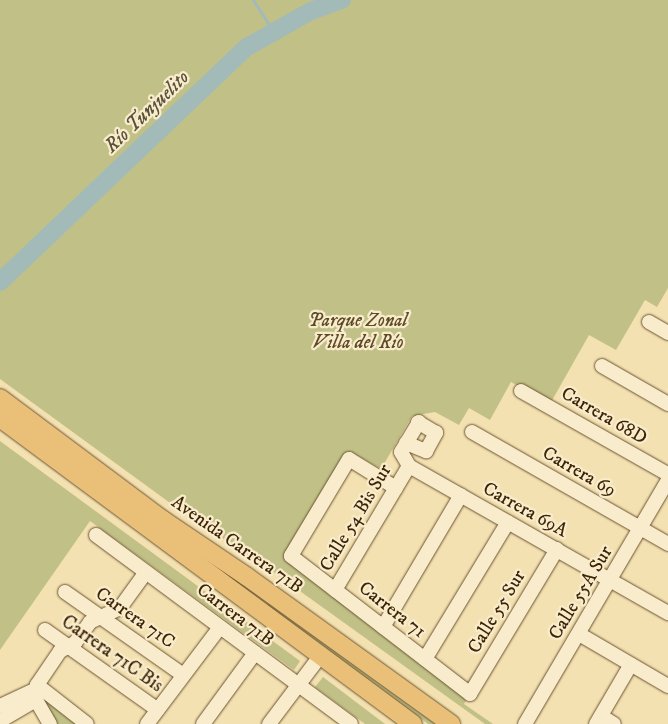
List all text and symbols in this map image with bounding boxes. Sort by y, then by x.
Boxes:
water label: Río Tunjuelito [100,66,194,158]
park label: Parque Zonal Villa del Río [309,310,407,354]
street label: Carrera 68D [557,382,651,450]
street label: Carrera 69 [538,442,620,502]
street label: Calle 54 Bis Sur [315,460,397,576]
street label: Carrera 69A [479,477,571,543]
street label: Avenida Carrera 71B [167,491,307,599]
street label: Calle 55A Sur [544,542,618,644]
street label: Calle 55 Sur [463,566,531,658]
street label: Carrera 71 [354,577,430,643]
street label: Carrera 71B [192,579,278,651]
street label: Carrera 71C [91,582,179,654]
street label: Carrera 71C Bis [57,611,167,697]

